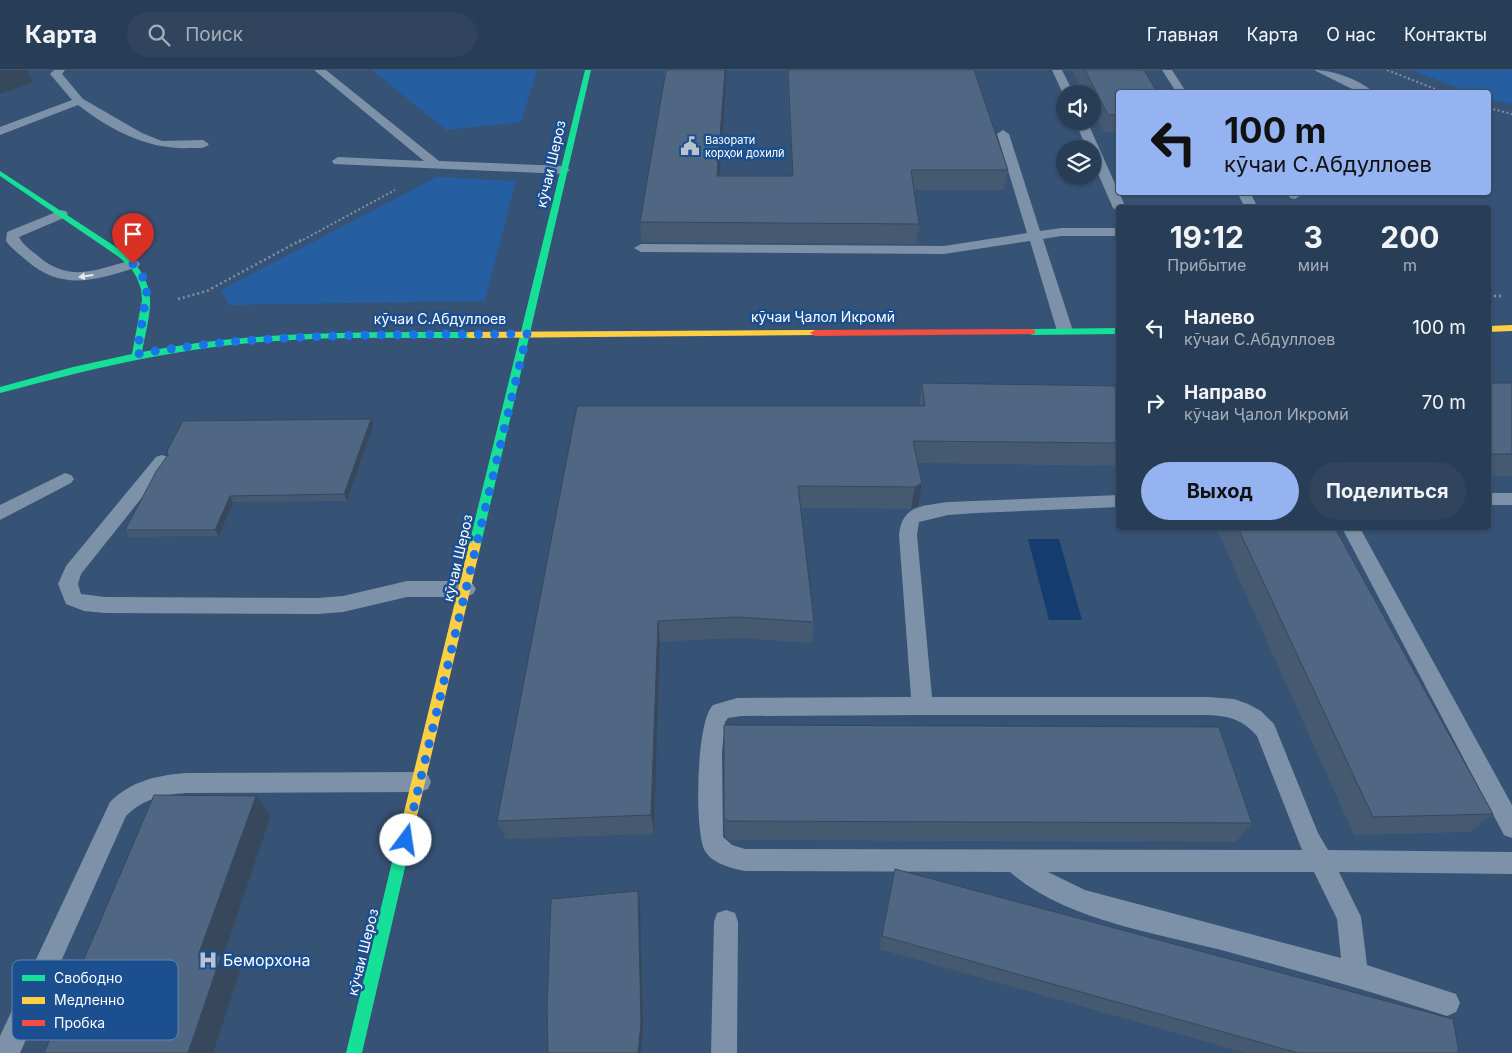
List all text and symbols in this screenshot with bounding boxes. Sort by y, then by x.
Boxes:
search box [127,12,477,57]
text: Карта [25,20,97,49]
icon: search [145,21,173,49]
text: Поиск [185,23,243,46]
text: Главная [1147,24,1218,45]
text: Карта [1246,24,1298,45]
text: О нас [1326,24,1376,45]
text: Контакты [1404,24,1487,45]
map controls [1056,85,1101,185]
button: sound [1056,85,1101,130]
text: 100 m [1224,109,1327,151]
icon: left [1141,110,1206,175]
street label: кӯчаи Шероз [532,119,569,209]
place label: Вазорати корҳои дохилӣ [705,133,785,160]
public building icon: Вазорати корҳои дохилӣ [679,135,701,157]
button: layers [1056,140,1101,185]
text: кӯчаи С.Абдуллоев [1224,151,1432,177]
pin [112,213,154,264]
text: 19:12 [1170,219,1244,255]
text: 3 [1304,219,1323,255]
text: 200 [1380,219,1440,255]
icon: arrive [119,220,147,248]
text: Прибытие [1167,255,1246,275]
text: мин [1298,255,1329,275]
text: m [1403,255,1417,275]
one-way arrow [77,272,93,280]
text: Налево [1184,306,1255,329]
street label: кӯчаи Ҷалол Икромӣ [751,308,895,325]
street label: кӯчаи С.Абдуллоев [374,310,506,327]
icon: left [1141,314,1169,342]
text: 100 m [1412,316,1466,339]
text: кӯчаи С.Абдуллоев [1184,329,1335,349]
text: Направо [1184,381,1267,404]
icon: right [1141,389,1169,417]
text: 70 m [1422,391,1466,414]
text: кӯчаи Ҷалол Икромӣ [1184,404,1349,424]
button: Выход [1141,462,1299,520]
button: Поделиться [1309,462,1466,520]
street label: кӯчаи Шероз [439,513,476,603]
position arrow [379,813,431,865]
street label: кӯчаи Шероз [343,907,382,997]
hospital icon: Беморхона [197,949,219,971]
place label: Беморхона [223,950,310,970]
legend [12,960,178,1040]
text: Свободно [54,969,123,986]
text: Медленно [54,991,125,1008]
text: Пробка [54,1014,105,1031]

